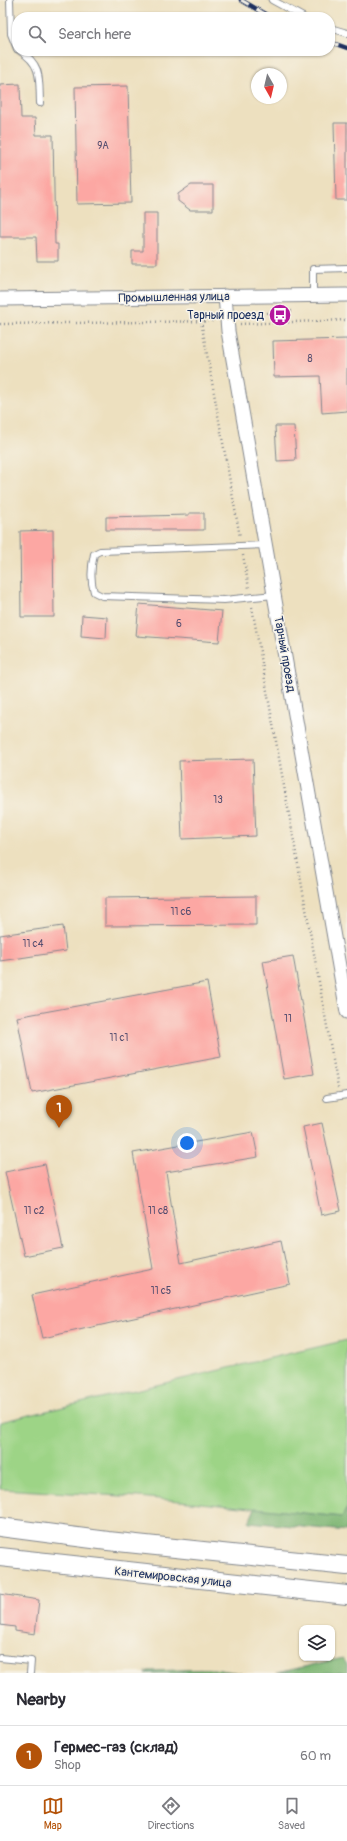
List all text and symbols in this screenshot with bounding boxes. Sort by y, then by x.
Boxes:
search box [12,12,335,56]
icon: search [26,23,48,45]
text: Search here [58,25,131,44]
north arrow [251,68,287,104]
house number: 9А [97,140,109,152]
street label: Промышленная улица [118,289,230,306]
bus stop icon: Тарный проезд [267,302,293,328]
place label: Тарный проезд [187,308,265,323]
house number: 8 [307,353,313,365]
street label: Тарный проезд [270,615,299,694]
house number: 6 [176,618,182,630]
house number: 13 [213,794,223,806]
house number: 11 с6 [171,906,192,918]
house number: 11 с4 [23,938,44,950]
house number: 11 [284,1013,292,1025]
house number: 11 с1 [110,1032,129,1044]
pin: 1 [46,1095,72,1128]
your location [177,1133,197,1153]
house number: 11 с2 [24,1205,45,1217]
house number: 11 с8 [148,1205,168,1217]
house number: 11 с5 [151,1285,171,1297]
street label: Кантемировская улица [114,1564,233,1591]
map controls [299,1625,335,1661]
button: layers [299,1625,335,1661]
text: Nearby [16,1689,65,1710]
text: Гермес-газ (склад) [54,1738,179,1757]
text: 1 [26,1748,32,1764]
text: 60 m [300,1748,331,1764]
text: Shop [54,1757,81,1773]
tab: Map [42,1795,64,1832]
tab: Directions [148,1795,194,1832]
tab: Saved [278,1795,305,1832]

